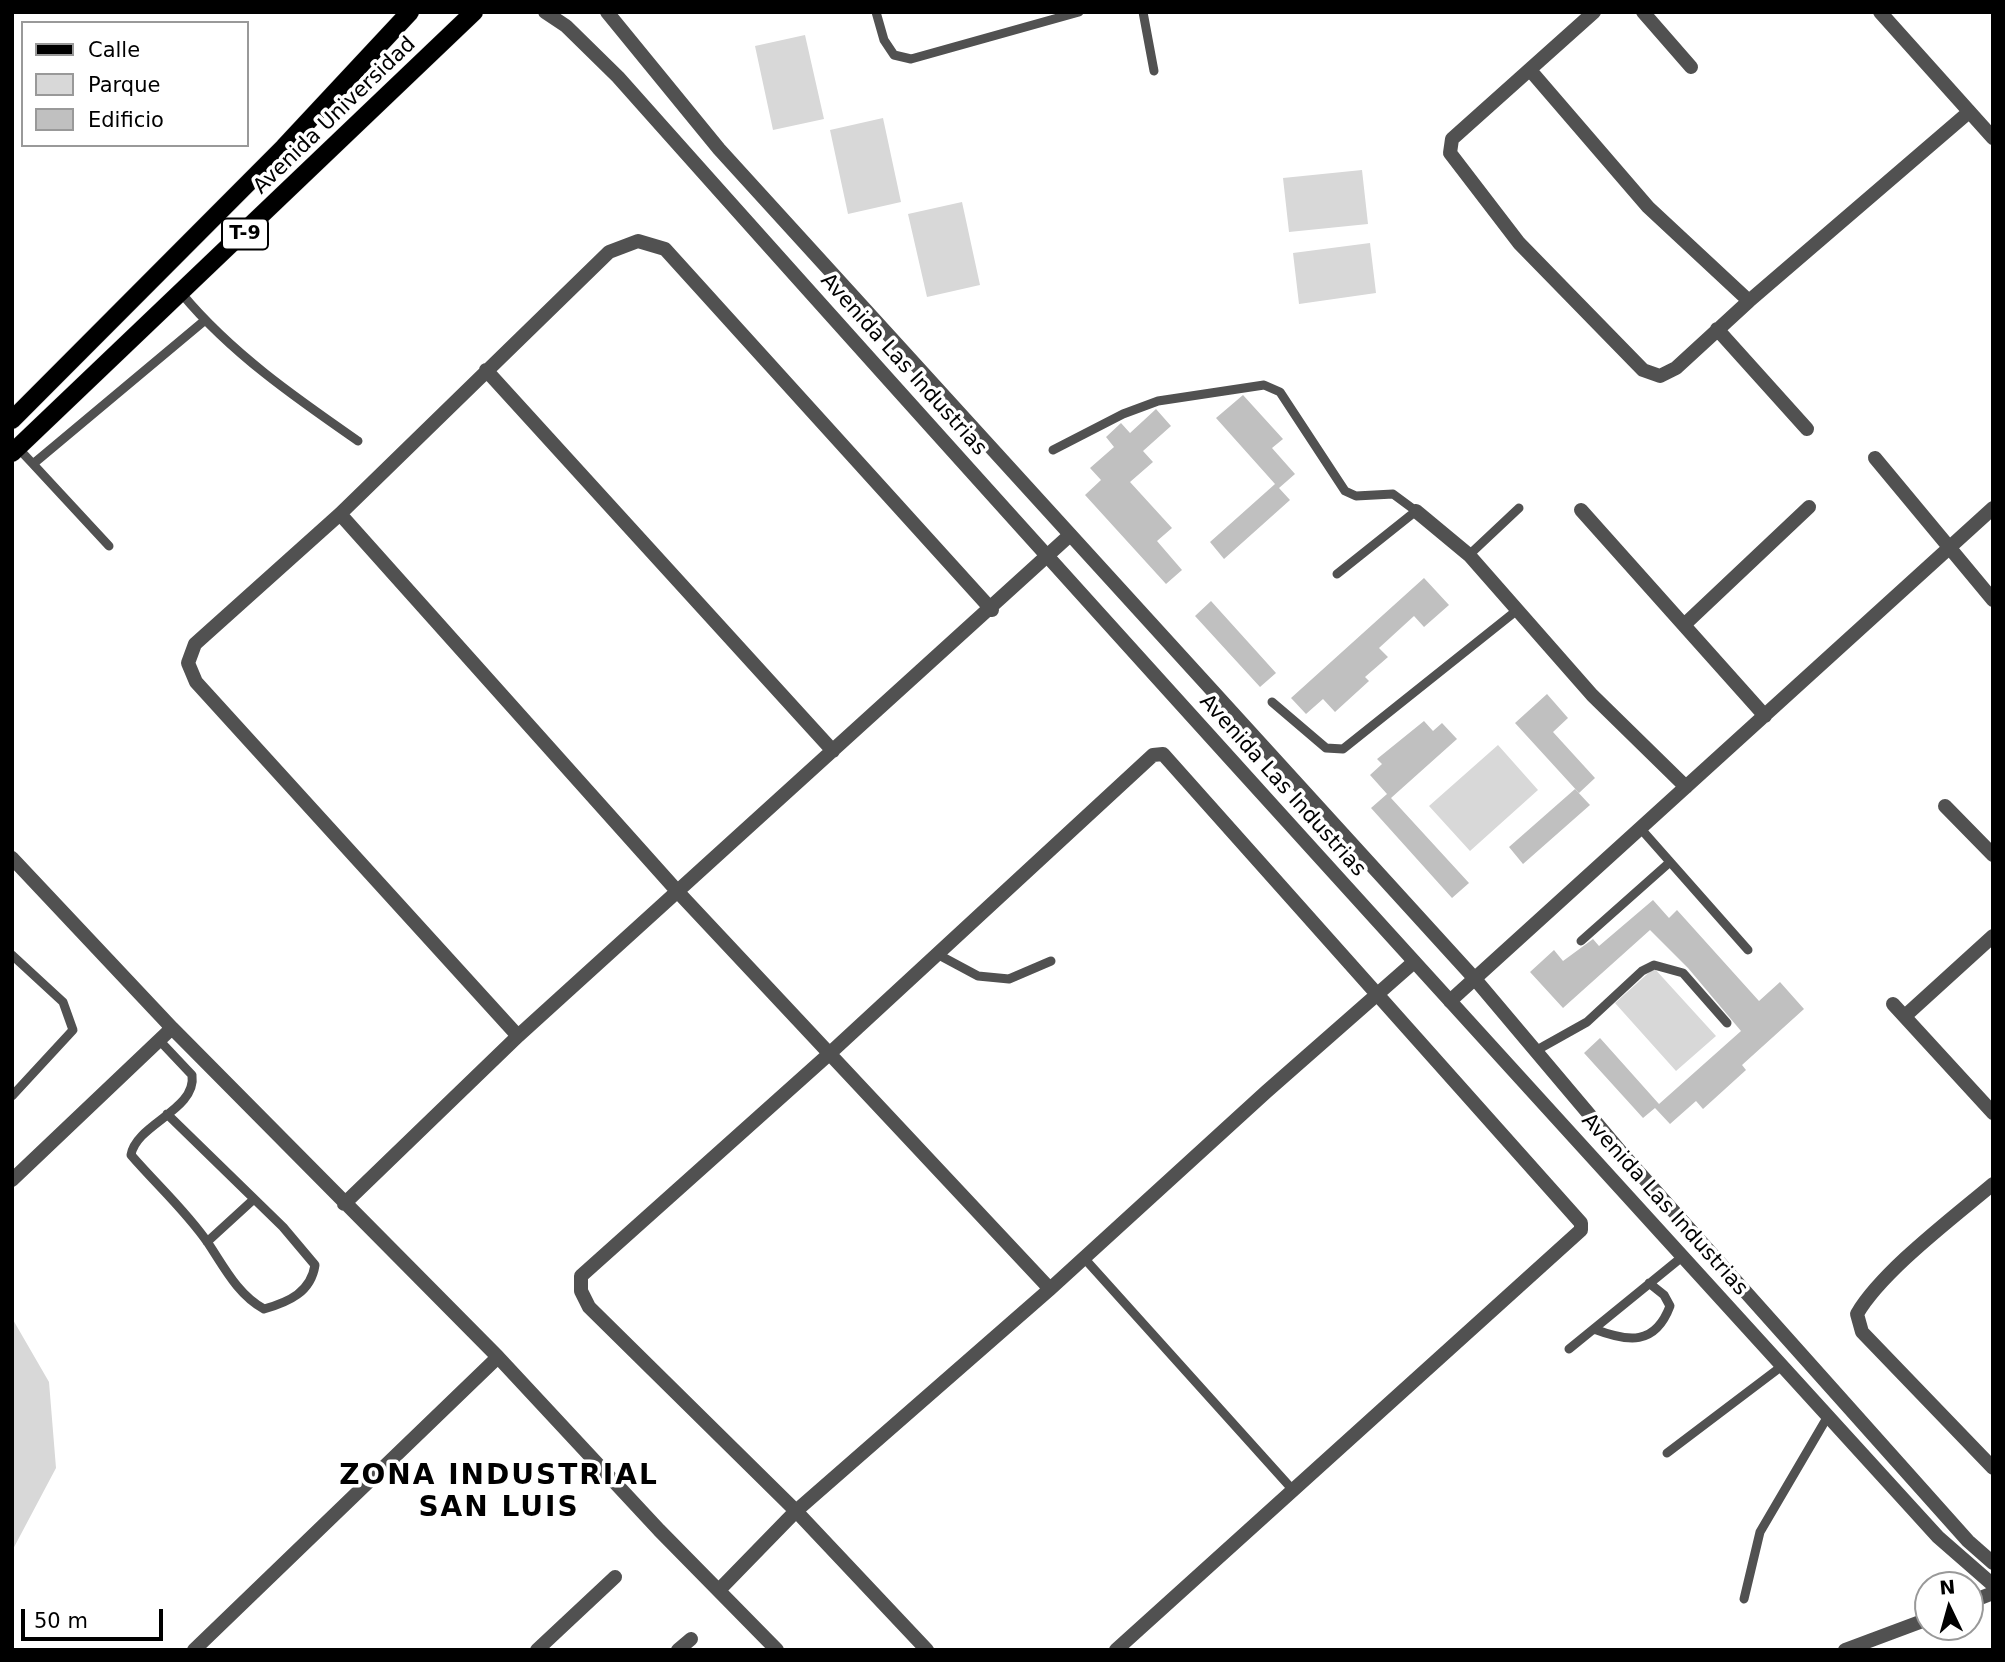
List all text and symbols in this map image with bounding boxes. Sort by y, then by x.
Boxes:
legend [21,21,248,147]
street label: Avenida Universidad [249,32,421,200]
text: Calle [88,38,140,62]
text: Parque [88,73,160,97]
text: Edificio [88,108,164,132]
road number: T-9 [222,218,268,250]
street label: Avenida Las Industrias [815,269,991,461]
street label: Avenida Las Industrias [1194,690,1370,882]
street label: Avenida Las Industrias [1576,1109,1752,1301]
district label: ZONA INDUSTRIAL SAN LUIS [341,1460,657,1526]
north arrow [1914,1571,1984,1641]
text: N [1938,1575,1956,1599]
scale bar [24,1596,166,1640]
text: 50 m [34,1609,88,1633]

